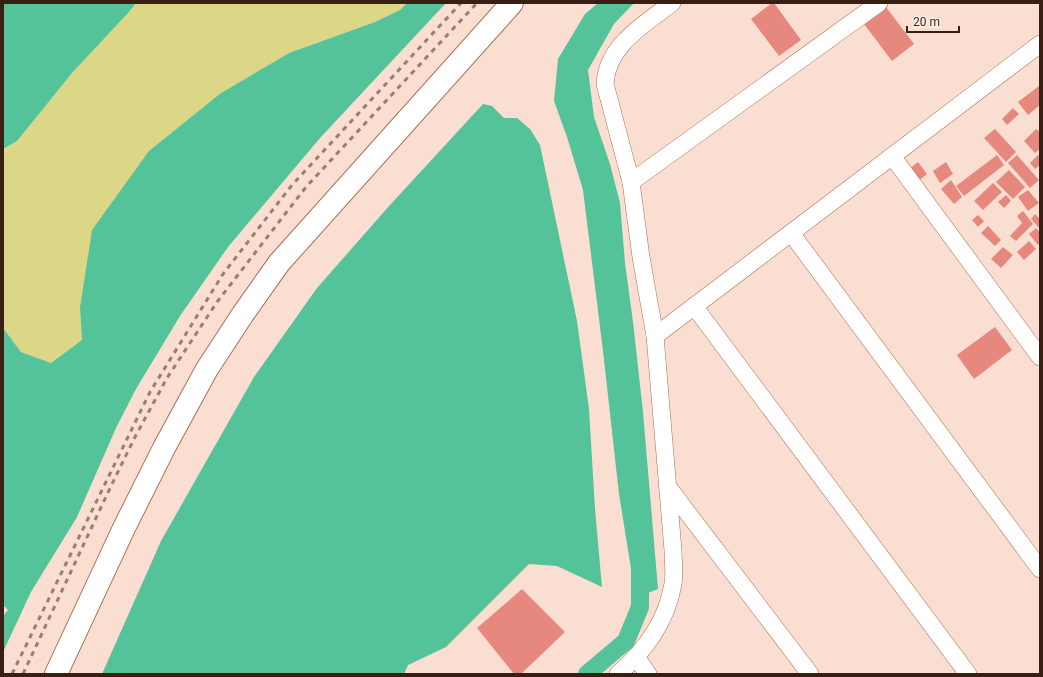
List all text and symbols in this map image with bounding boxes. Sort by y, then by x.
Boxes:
scale bar [907,8,959,34]
text: 20 m [913,15,940,29]

